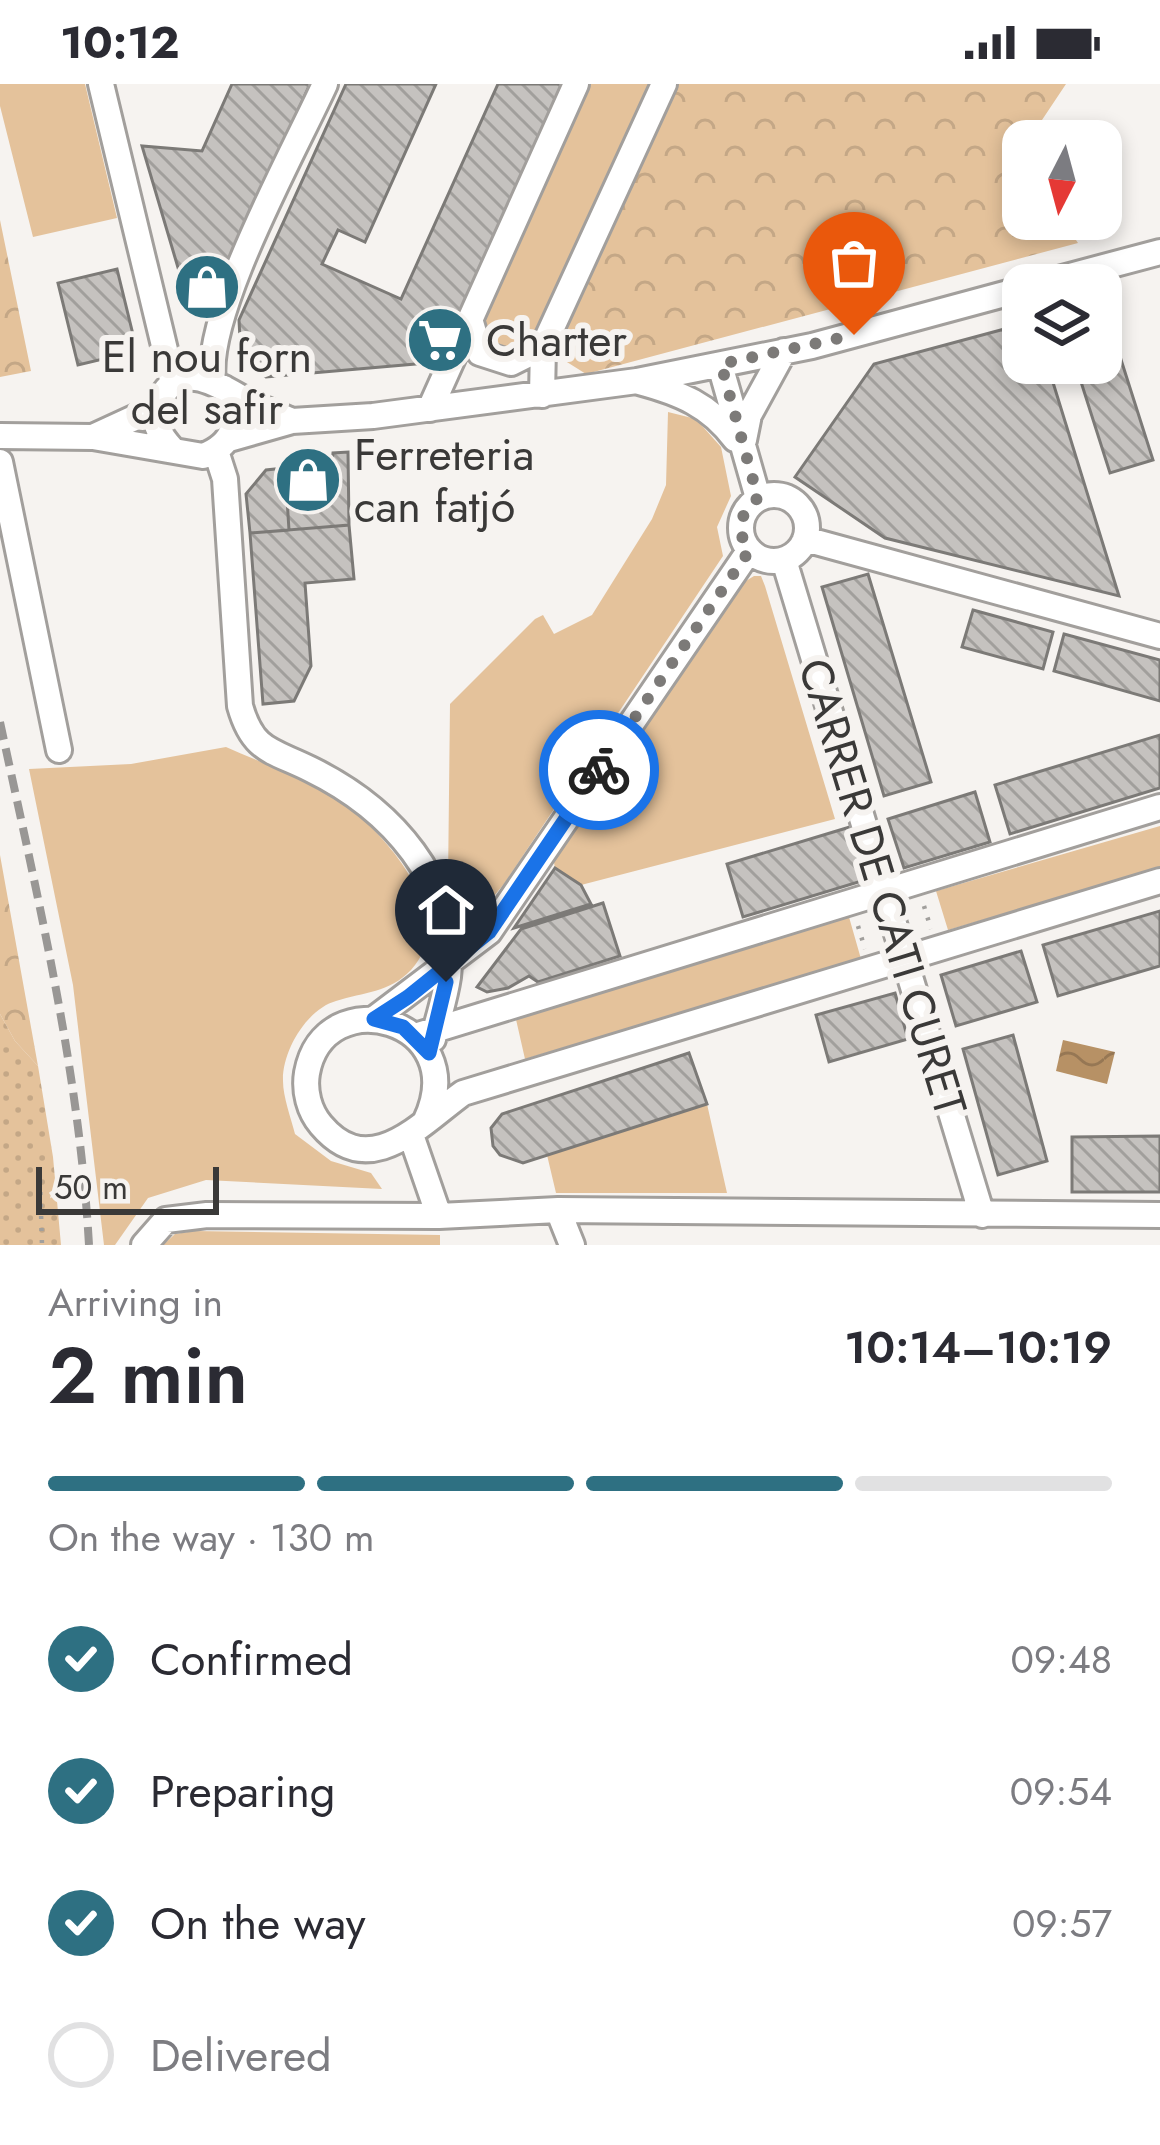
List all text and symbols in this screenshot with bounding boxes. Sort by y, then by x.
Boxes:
text: 10:12 [60,10,180,75]
north arrow [1002,120,1122,240]
map controls [1002,120,1122,384]
pin [803,212,905,335]
icon: bag [821,230,887,296]
shop icon: El nou forn del safir [172,252,242,322]
button: layers [1002,264,1122,384]
supermarket icon: Charter [405,305,475,375]
place label: Charter [486,308,628,373]
place label: El nou forn del safir [102,324,312,441]
place label: Ferreteria can fatjó [354,422,534,539]
shop icon: Ferreteria can fatjó [273,445,343,515]
street label: CARRER DE CATI CURET [782,651,983,1124]
courier [539,710,659,830]
icon: bike [566,737,632,803]
pin [395,859,497,982]
icon: home [413,877,479,943]
scale bar [36,1161,219,1214]
text: 50 m [54,1164,128,1211]
text: Arriving in [48,1274,223,1331]
text: 10:14–10:19 [844,1315,1112,1380]
text: 2 min [48,1320,248,1432]
text: On the way · 130 m [48,1509,374,1566]
icon: check [48,1626,114,1692]
text: Confirmed [150,1627,353,1692]
text: 09:48 [1010,1631,1112,1688]
icon: check [48,1758,114,1824]
text: Preparing [150,1759,335,1824]
text: 09:54 [1010,1763,1112,1820]
icon: check [48,1890,114,1956]
text: On the way [150,1891,366,1956]
text: 09:57 [1012,1895,1112,1952]
text: Delivered [150,2023,332,2088]

